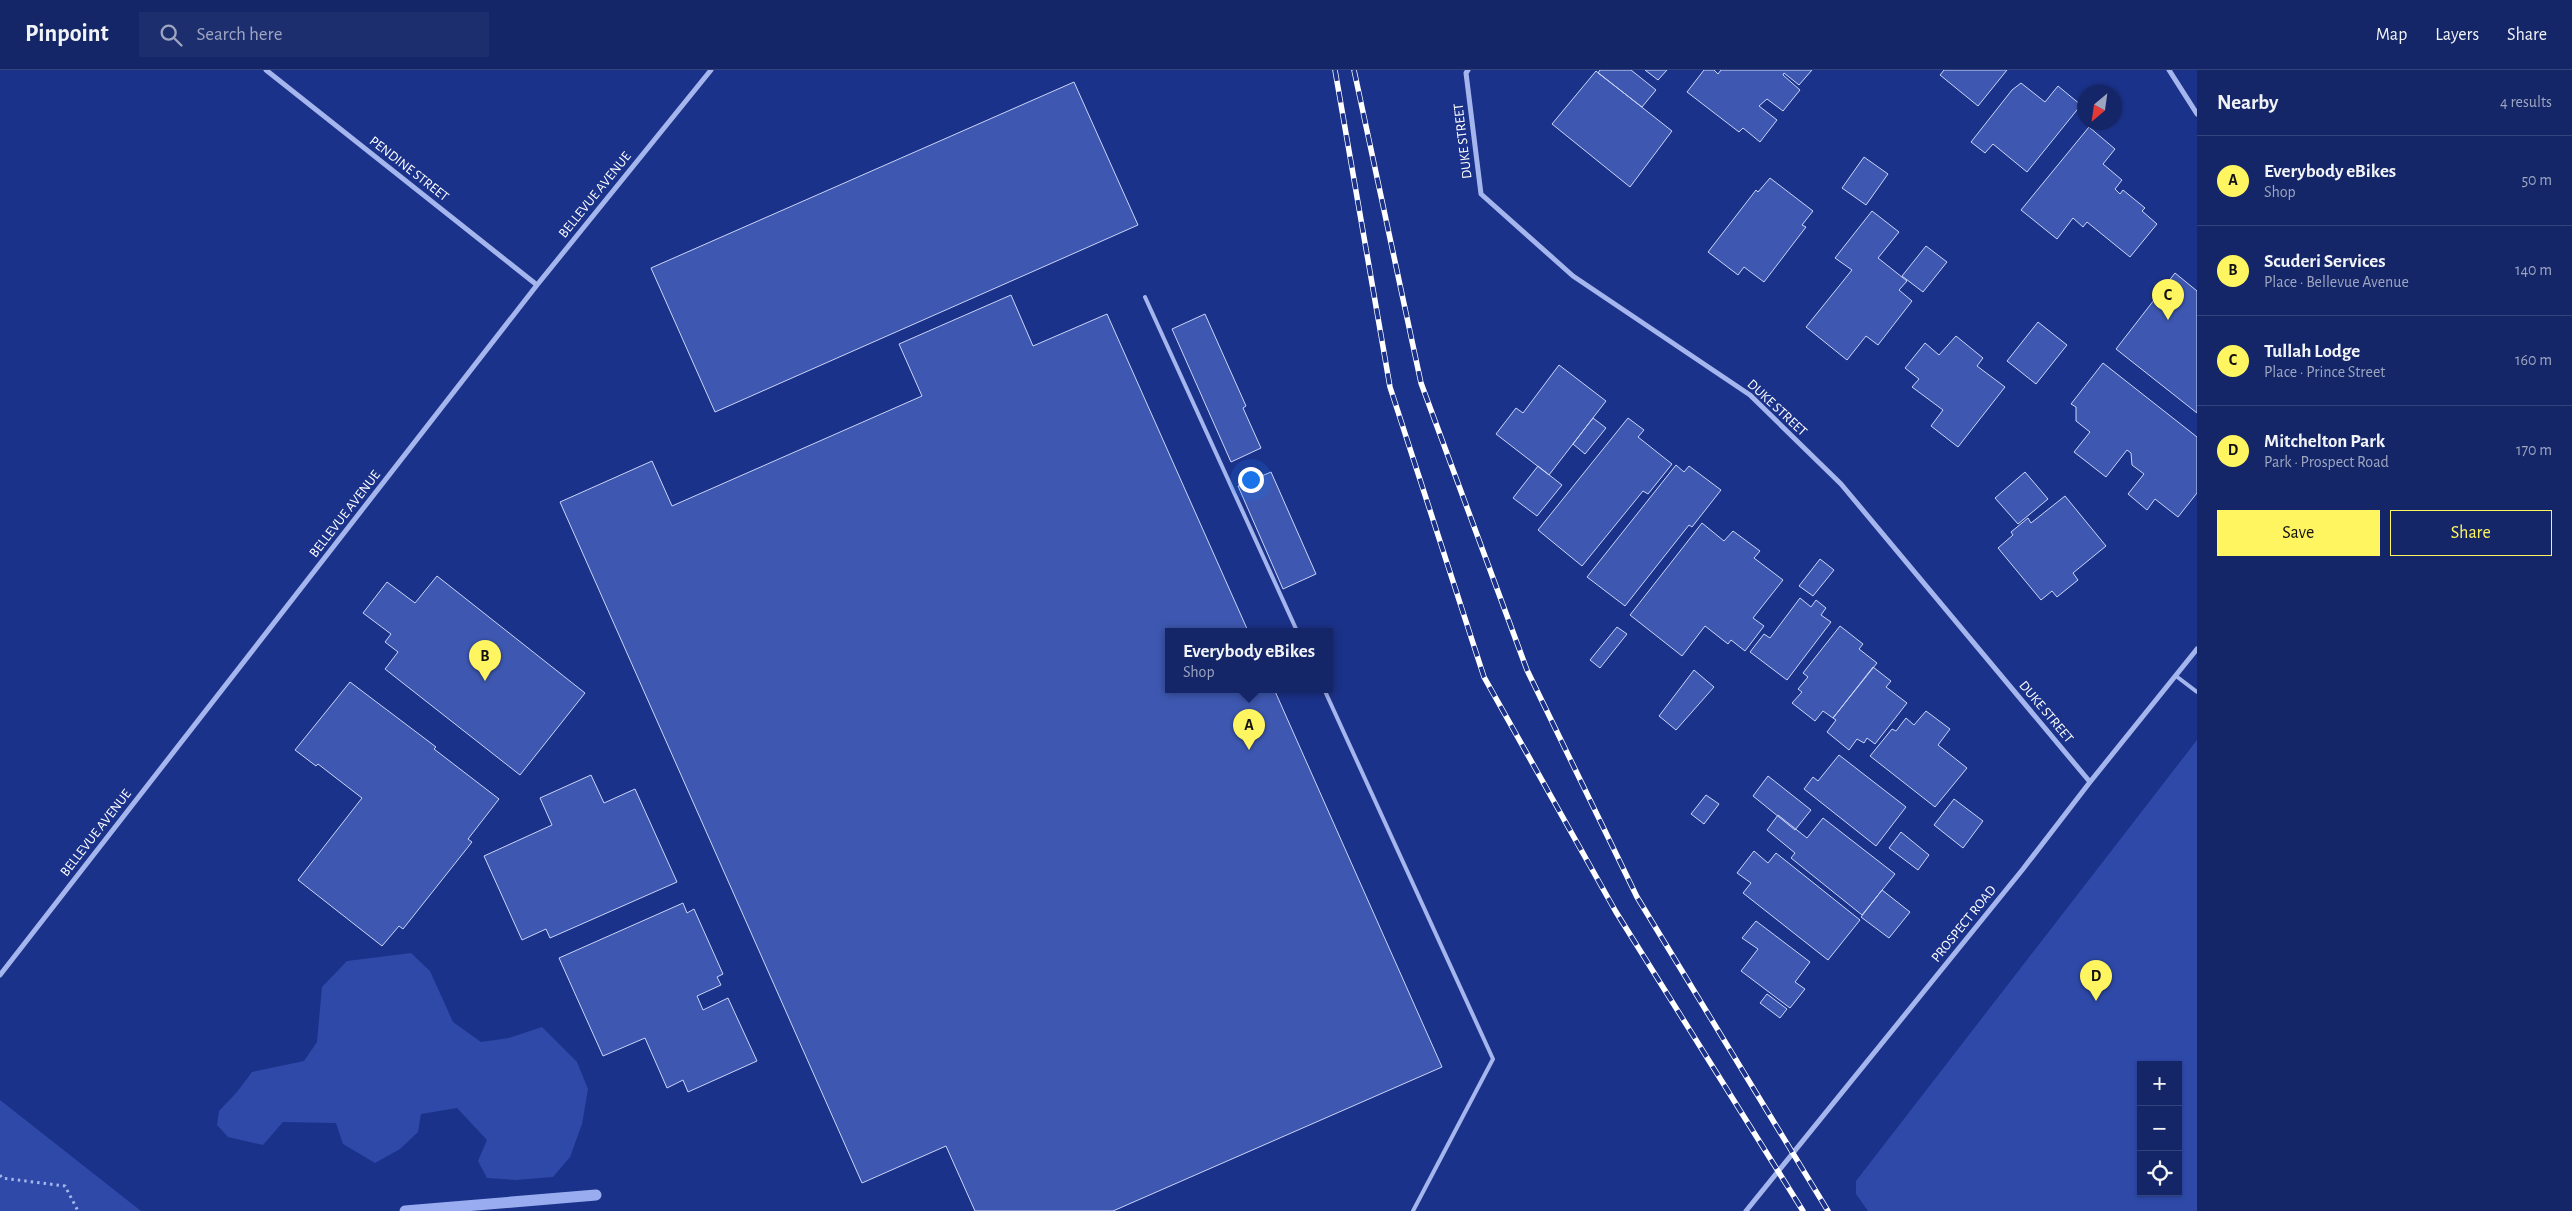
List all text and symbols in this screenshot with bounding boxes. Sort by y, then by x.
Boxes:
search box [139,12,489,57]
icon: search [157,21,185,49]
text: Pinpoint [25,22,109,46]
text: Search here [197,25,283,44]
text: Map [2376,26,2407,44]
text: Layers [2435,26,2479,44]
text: Share [2507,26,2547,44]
north arrow [2077,85,2122,130]
text: Nearby [2217,92,2278,113]
text: 4 results [2500,94,2552,110]
street label: DUKE STREET [1451,102,1475,180]
street label: PENDINE STREET [367,134,451,204]
street label: BELLEVUE AVENUE [556,149,634,241]
text: Everybody eBikes [2264,162,2396,181]
text: A [2228,172,2238,188]
text: 50 m [2521,172,2552,188]
text: Shop [2264,184,2296,200]
text: Scuderi Services [2264,252,2386,271]
text: B [2228,262,2238,278]
text: 140 m [2515,262,2552,278]
text: Place · Bellevue Avenue [2264,274,2409,290]
pin: C [2152,279,2184,320]
text: Tullah Lodge [2264,342,2360,361]
text: C [2229,352,2237,368]
text: 160 m [2515,352,2552,368]
text: Place · Prince Street [2264,364,2385,380]
street label: DUKE STREET [1744,377,1810,439]
text: Mitchelton Park [2264,432,2385,451]
text: D [2228,442,2238,458]
text: 170 m [2516,442,2552,458]
text: Park · Prospect Road [2264,454,2389,470]
your location [1238,467,1264,493]
street label: BELLEVUE AVENUE [307,468,383,560]
button: Save [2217,510,2380,556]
button: Share [2390,510,2552,556]
popup [1165,628,1333,693]
pin: B [469,640,501,681]
text: Everybody eBikes [1183,642,1315,661]
text: Shop [1183,664,1215,680]
street label: DUKE STREET [2016,678,2076,746]
pin: A [1233,709,1265,750]
street label: BELLEVUE AVENUE [58,787,134,879]
street label: PROSPECT ROAD [1929,883,1999,965]
pin: D [2080,960,2112,1001]
map controls [2137,1061,2182,1196]
button: + [2137,1061,2182,1106]
button: − [2137,1106,2182,1151]
button: locate [2137,1151,2182,1196]

